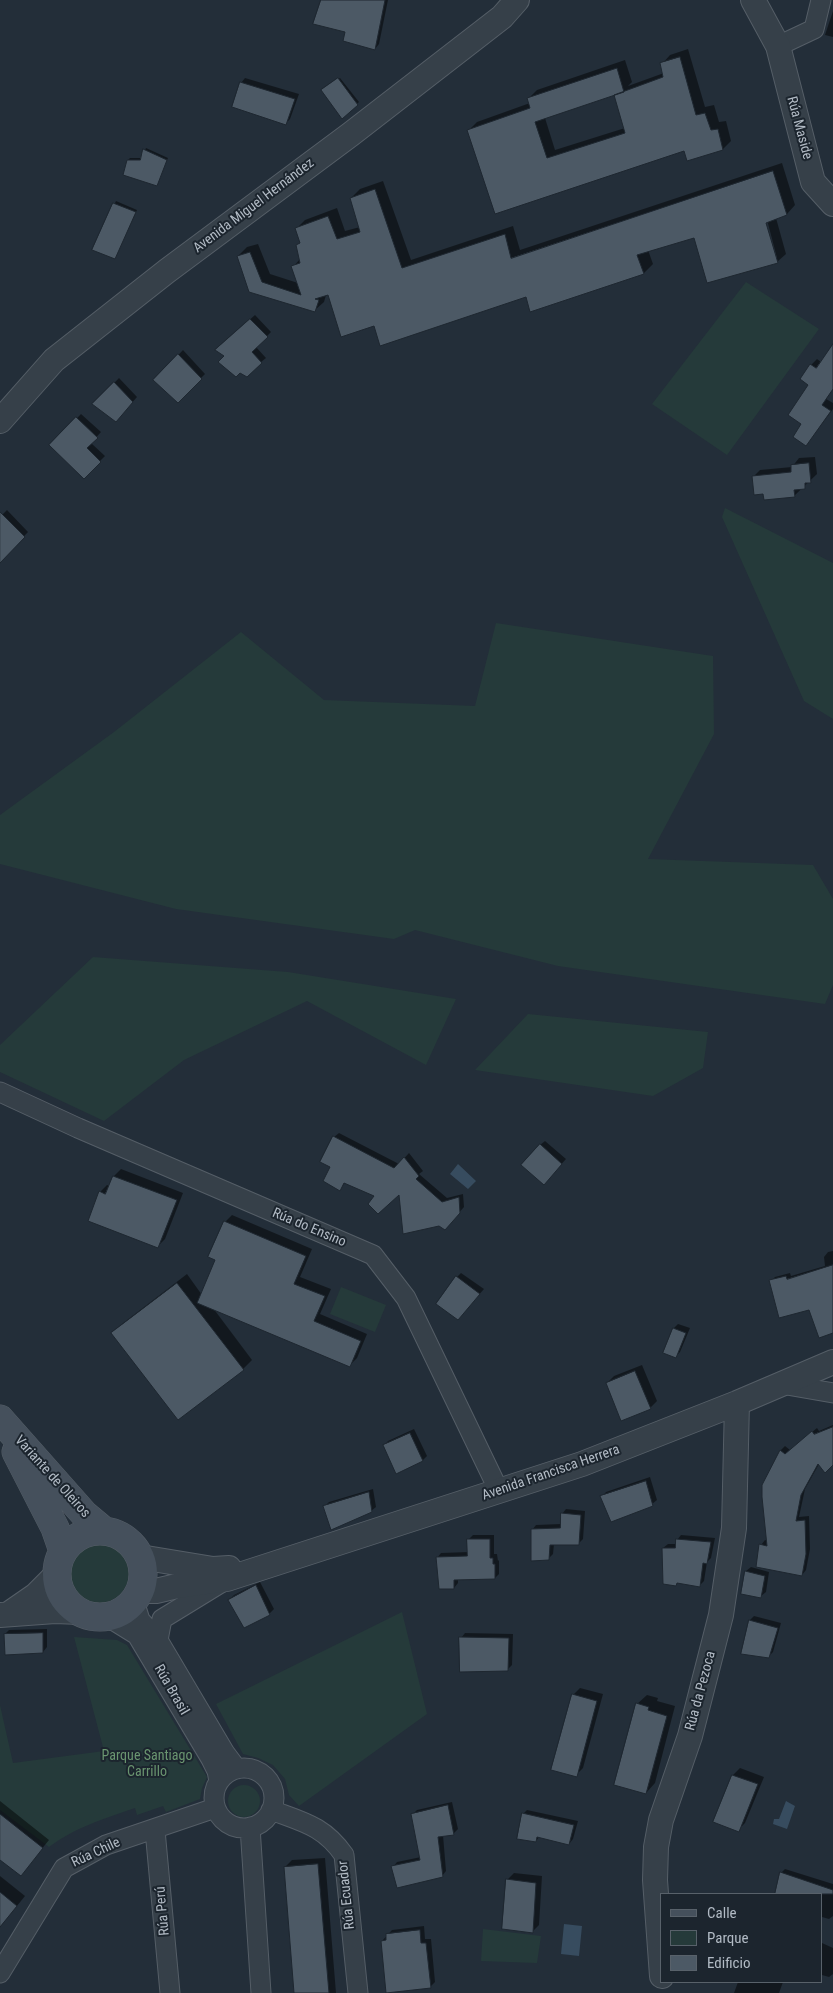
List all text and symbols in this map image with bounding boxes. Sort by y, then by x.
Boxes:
street label: Rúa Maside [783,95,815,161]
street label: Avenida Miguel Hernández [190,155,318,257]
street label: Rúa do Ensino [270,1205,348,1251]
street label: Variante de Oleiros [11,1432,93,1522]
street label: Avenida Francisca Herrera [480,1442,622,1504]
street label: Rúa da Pezoca [682,1649,720,1733]
street label: Rúa Brasil [150,1662,192,1718]
park label: Parque Santiago Carrillo [102,1748,192,1780]
street label: Rúa Chile [69,1834,123,1872]
street label: Rúa Ecuador [335,1860,359,1930]
street label: Rúa Perú [152,1886,174,1936]
legend [660,1893,823,1983]
text: Calle [707,1904,737,1922]
text: Parque [707,1929,749,1947]
text: Edificio [707,1954,750,1972]

